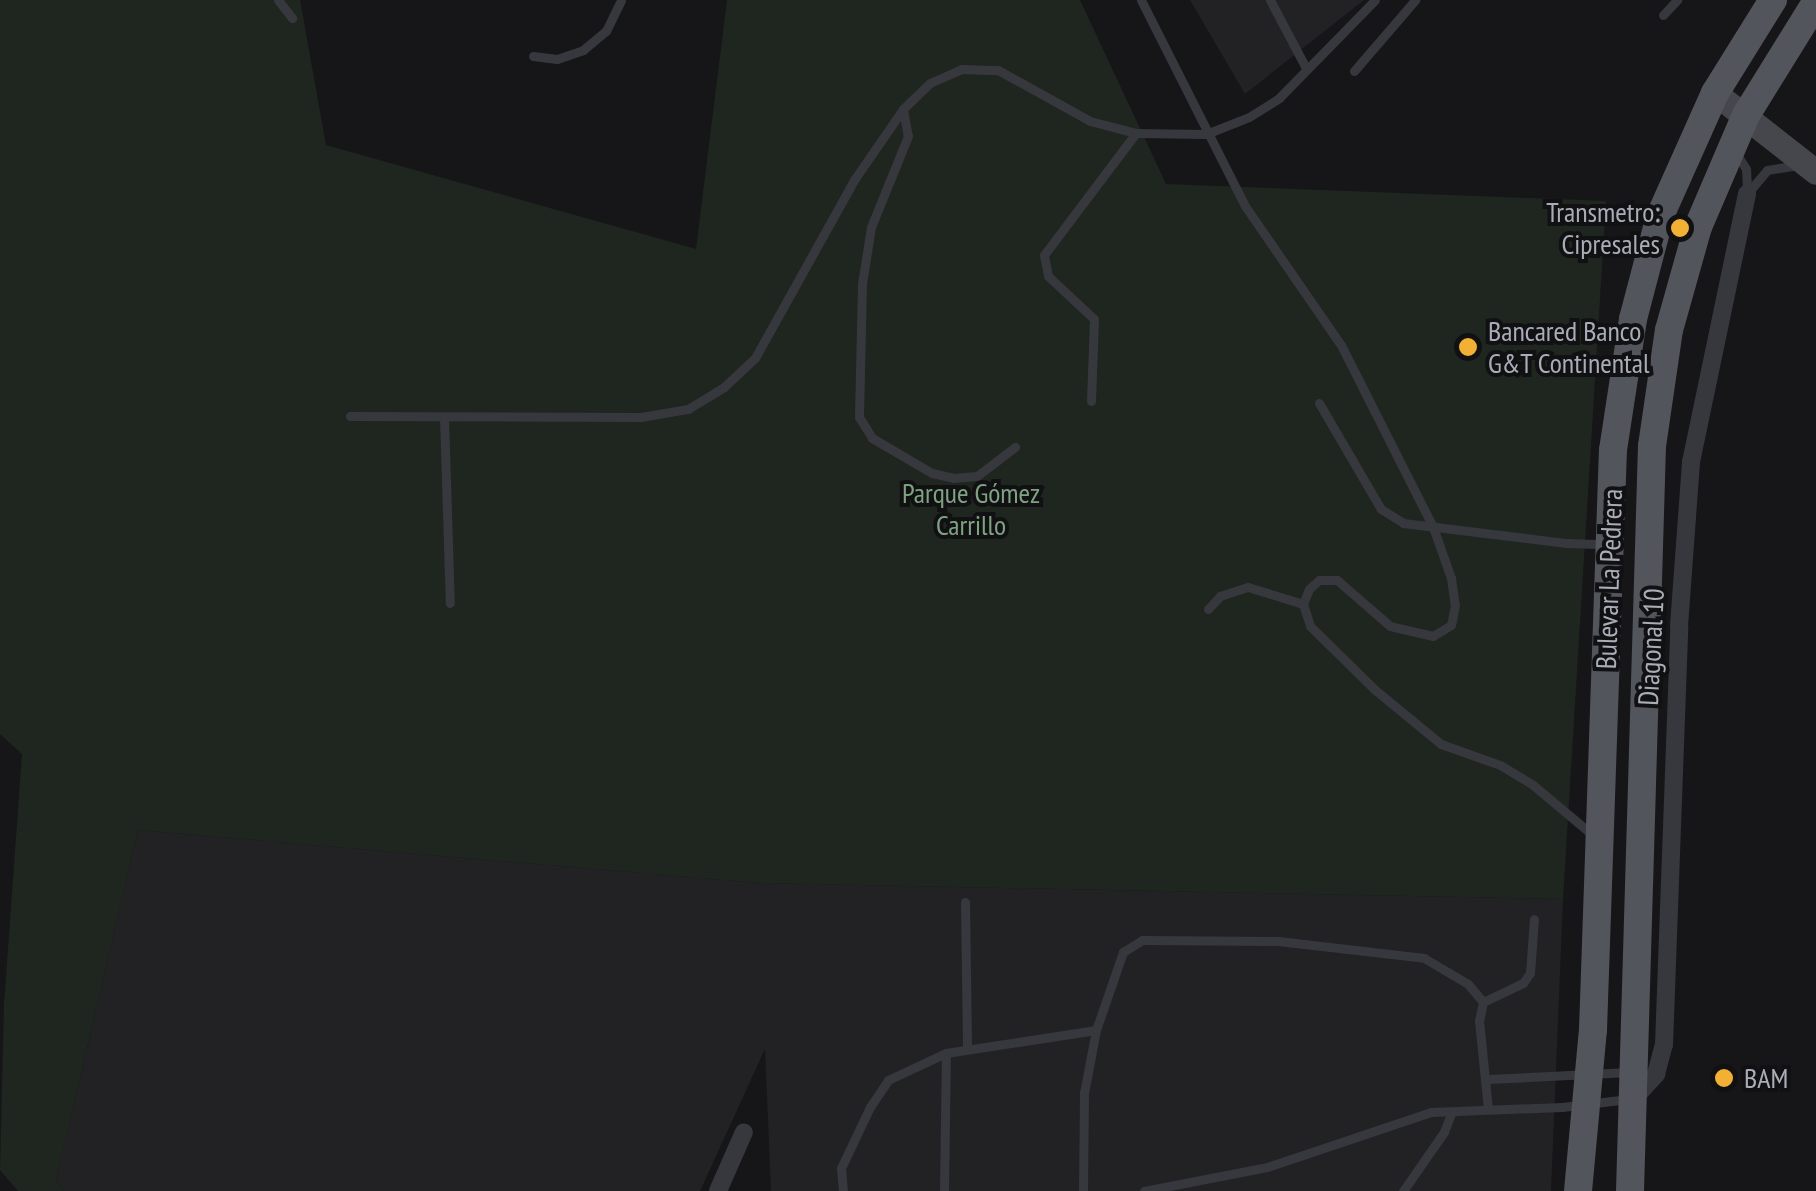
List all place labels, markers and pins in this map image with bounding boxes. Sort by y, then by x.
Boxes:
place label: Transmetro: Cipresales [1546,195,1660,261]
marker: Transmetro: Cipresales [1669,217,1691,239]
place label: Bancared Banco G&T Continental [1488,314,1650,380]
marker: Bancared Banco G&T Continental [1457,336,1479,358]
place label: BAM [1744,1061,1788,1095]
marker: BAM [1713,1067,1735,1089]

